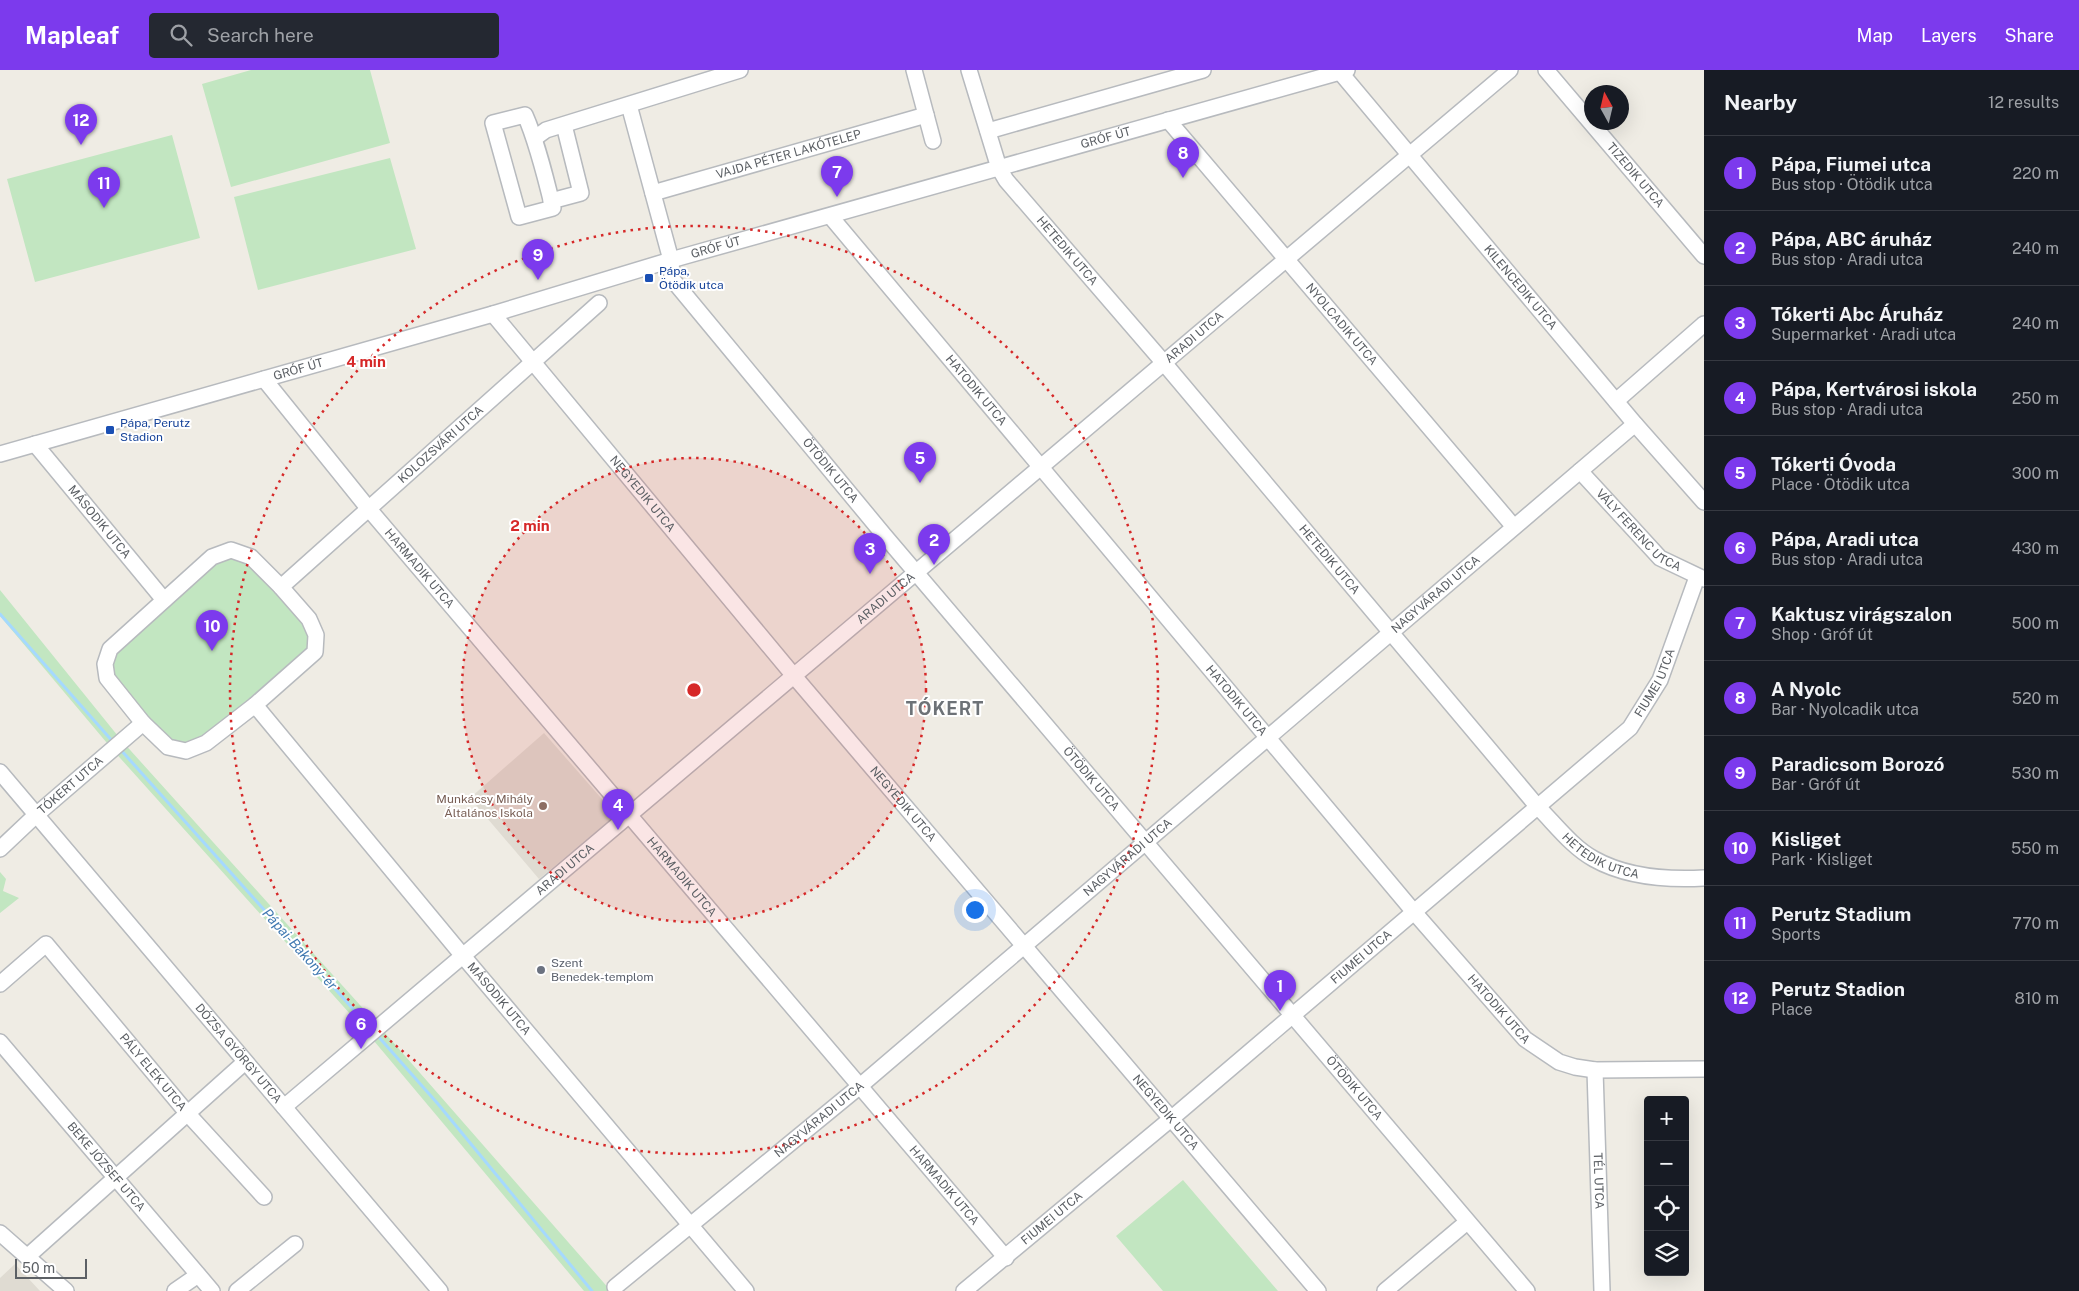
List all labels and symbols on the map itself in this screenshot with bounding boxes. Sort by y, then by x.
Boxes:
north arrow [1584,85,1629,130]
pin: 12 [65,104,97,145]
street label: GRÓF ÚT [1079,124,1132,152]
street label: VAJDA PÉTER LAKÓTELEP [715,127,863,182]
pin: 8 [1167,137,1199,178]
street label: TIZEDIK UTCA [1604,140,1667,211]
pin: 7 [821,156,853,197]
pin: 11 [88,167,120,208]
street label: HETEDIK UTCA [1034,214,1101,289]
street label: GRÓF ÚT [689,234,742,261]
pin: 9 [522,239,554,280]
street label: KILENCEDIK UTCA [1481,242,1560,333]
place label: Pápa, Ötödik utca [659,264,724,292]
marker: Pápa, Ötödik utca [643,272,655,284]
street label: NYOLCADIK UTCA [1303,280,1381,368]
street label: ARADI UTCA [1162,308,1226,366]
street label: HATODIK UTCA [943,352,1010,429]
text: 4 min [346,353,386,370]
street label: GRÓF ÚT [272,356,325,383]
street label: KOLOZSVÁRI UTCA [395,402,486,486]
place label: Pápa, Perutz Stadion [120,416,190,444]
marker: Pápa, Perutz Stadion [104,424,116,436]
street label: ÖTÖDIK UTCA [800,435,862,506]
pin: 5 [904,442,936,483]
street label: NEGYEDIK UTCA [607,453,679,535]
street label: MÁSODIK UTCA [65,482,134,562]
street label: VÁLY FERENC UTCA [1593,486,1684,574]
text: 2 min [510,517,550,534]
street label: HETEDIK UTCA [1296,522,1363,597]
pin: 2 [918,524,950,565]
street label: HARMADIK UTCA [382,526,457,611]
pin: 3 [854,533,886,574]
street label: NAGYVÁRADI UTCA [1389,552,1483,636]
street label: ARADI UTCA [854,569,918,627]
pin: 10 [196,610,228,651]
street label: FIUMEI UTCA [1632,646,1678,720]
street label: HATODIK UTCA [1203,662,1270,739]
centre of rings [685,681,703,699]
district label: TÓKERT [906,697,984,719]
street label: ÖTÖDIK UTCA [1060,744,1123,814]
street label: TÓKERT UTCA [35,753,106,817]
street label: NEGYEDIK UTCA [867,764,939,845]
pin: 4 [602,789,634,830]
place label: Munkácsy Mihály Általános Iskola [436,792,534,820]
marker: Munkácsy Mihály Általános Iskola [537,800,549,812]
street label: NAGYVÁRADI UTCA [1081,815,1175,899]
street label: HETEDIK UTCA [1559,830,1641,882]
street label: HARMADIK UTCA [644,834,720,920]
street label: ARADI UTCA [533,840,597,898]
your location [962,897,988,923]
water label: Pápai-Bakony-ér [259,905,341,994]
street label: FIUMEI UTCA [1328,927,1395,987]
place label: Szent Benedek-templom [551,956,654,984]
street label: MÁSODIK UTCA [465,960,534,1038]
marker: Szent Benedek-templom [535,964,547,976]
pin: 1 [1264,970,1296,1011]
street label: HATODIK UTCA [1465,971,1533,1047]
street label: DÓZSA GYÖRGY UTCA [192,1001,285,1107]
pin: 6 [345,1008,377,1049]
street label: PÁLY ELEK UTCA [117,1031,190,1114]
street label: ÖTÖDIK UTCA [1323,1053,1386,1123]
street label: NEGYEDIK UTCA [1130,1072,1202,1153]
street label: NAGYVÁRADI UTCA [771,1078,867,1160]
street label: BEKE JÓZSEF UTCA [64,1119,148,1215]
street label: HARMADIK UTCA [906,1143,982,1228]
street label: TÉL UTCA [1591,1152,1606,1210]
street label: FIUMEI UTCA [1018,1188,1086,1248]
scale bar [15,1256,88,1279]

